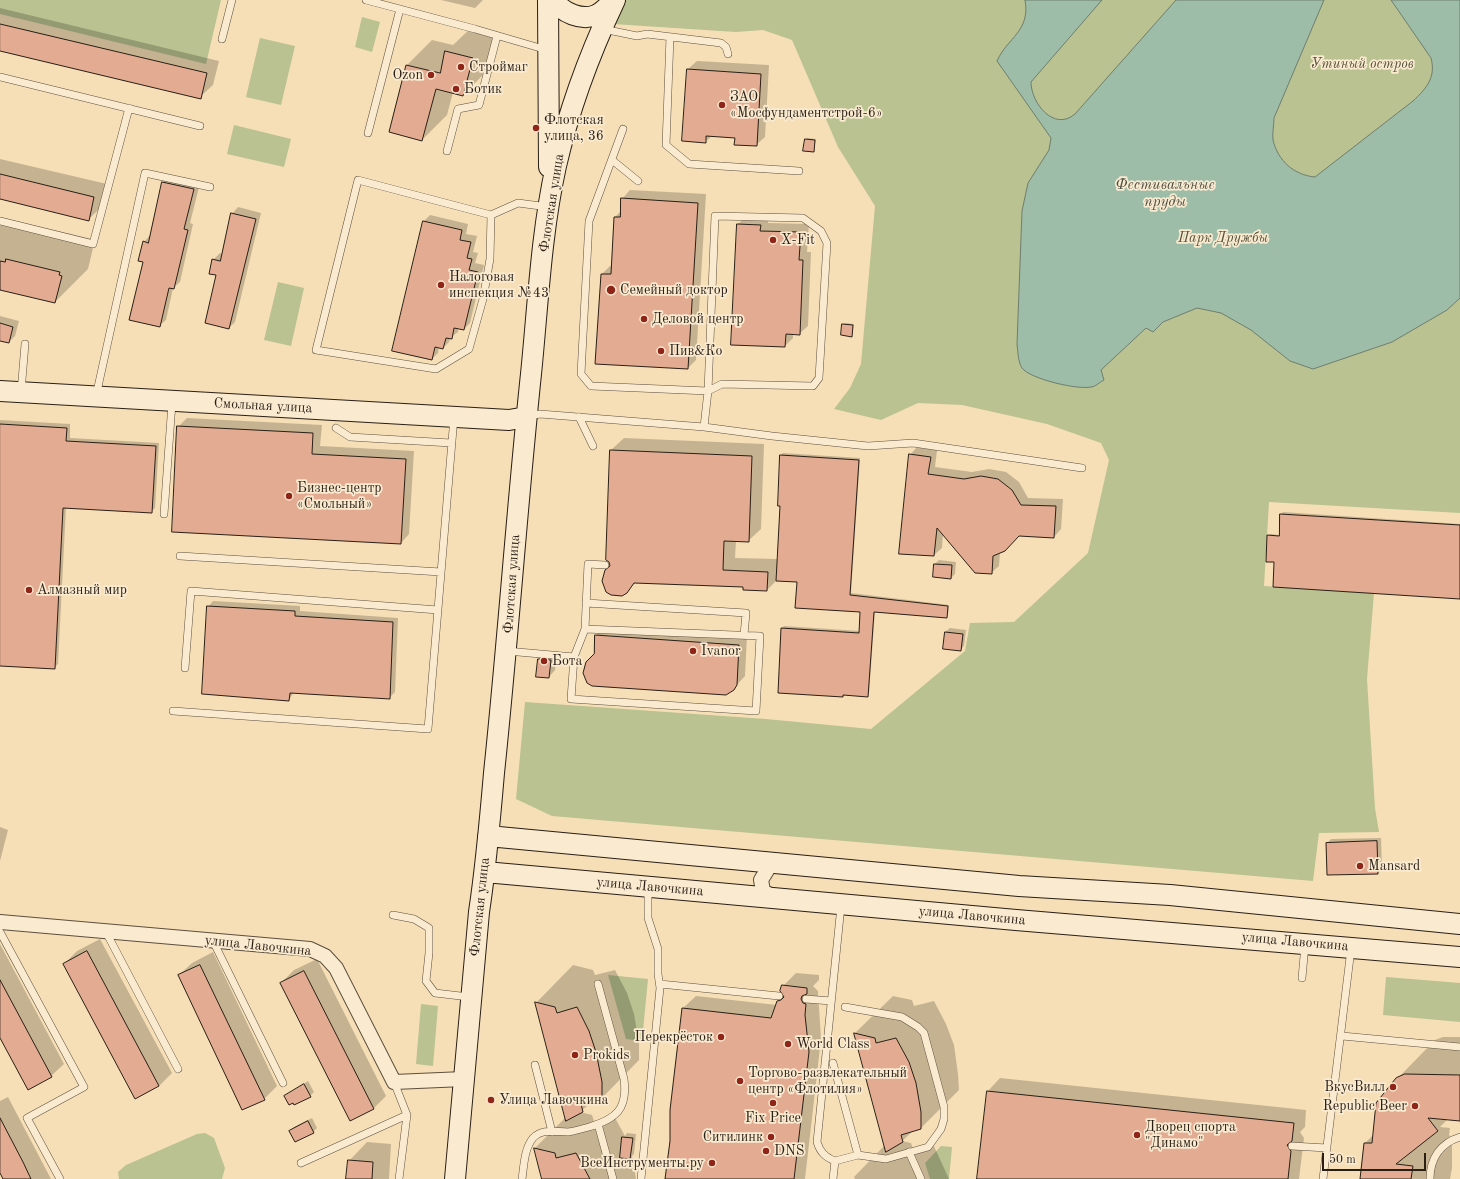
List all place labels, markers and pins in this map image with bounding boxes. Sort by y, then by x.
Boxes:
place label: Строймаг [469,59,528,75]
marker: Строймаг [456,62,466,72]
place label: Ozon [393,67,423,83]
marker: Ozon [426,70,436,80]
place label: Ботик [464,81,502,97]
marker: Ботик [451,84,461,94]
place label: ЗАО «Мосфундаментстрой-6» [730,89,883,122]
marker: ЗАО «Мосфундаментстрой-6» [717,100,727,110]
place label: Флотская улица, 36 [544,112,604,144]
marker: Флотская улица, 36 [531,123,541,133]
place label: X-Fit [781,232,815,248]
marker: X-Fit [768,235,778,245]
place label: Налоговая инспекция №43 [449,269,549,302]
marker: Налоговая инспекция №43 [436,280,446,290]
place label: Семейный доктор [620,282,728,298]
marker: Семейный доктор [605,284,617,296]
place label: Деловой центр [652,311,744,327]
marker: Деловой центр [639,314,649,324]
place label: Пив&Ко [669,343,722,359]
marker: Пив&Ко [656,346,666,356]
place label: Бизнес-центр «Смольный» [297,480,382,512]
marker: Бизнес-центр «Смольный» [284,491,294,501]
place label: Алмазный мир [37,582,127,598]
marker: Алмазный мир [24,585,34,595]
place label: Ivanor [701,643,741,659]
marker: Ivanor [688,646,698,656]
place label: Бота [552,653,582,669]
marker: Бота [539,656,549,666]
place label: Mansard [1368,858,1420,874]
marker: Mansard [1355,861,1365,871]
place label: Перекрёсток [634,1029,713,1045]
marker: Перекрёсток [716,1032,726,1042]
place label: World Class [796,1036,870,1052]
marker: World Class [783,1039,793,1049]
place label: Prokids [583,1047,630,1063]
marker: Prokids [570,1050,580,1060]
place label: Торгово-развлекательный центр «Флотилия» [748,1065,907,1098]
marker: Торгово-развлекательный центр «Флотилия» [735,1076,745,1086]
place label: ВкусВилл [1324,1079,1385,1095]
marker: ВкусВилл [1388,1082,1398,1092]
place label: Улица Лавочкина [499,1092,609,1108]
marker: Улица Лавочкина [486,1095,496,1105]
marker: Fix Price [768,1098,778,1108]
place label: Republic Beer [1323,1098,1407,1114]
marker: Republic Beer [1410,1101,1420,1111]
place label: Fix Price [745,1110,801,1126]
place label: Дворец спорта "Динамо" [1145,1119,1236,1152]
place label: Ситилинк [703,1129,763,1145]
marker: Дворец спорта "Динамо" [1132,1130,1142,1140]
marker: Ситилинк [766,1132,776,1142]
place label: DNS [774,1143,804,1159]
marker: DNS [761,1146,771,1156]
place label: ВсеИнструменты.ру [580,1155,704,1171]
marker: ВсеИнструменты.ру [707,1158,717,1168]

